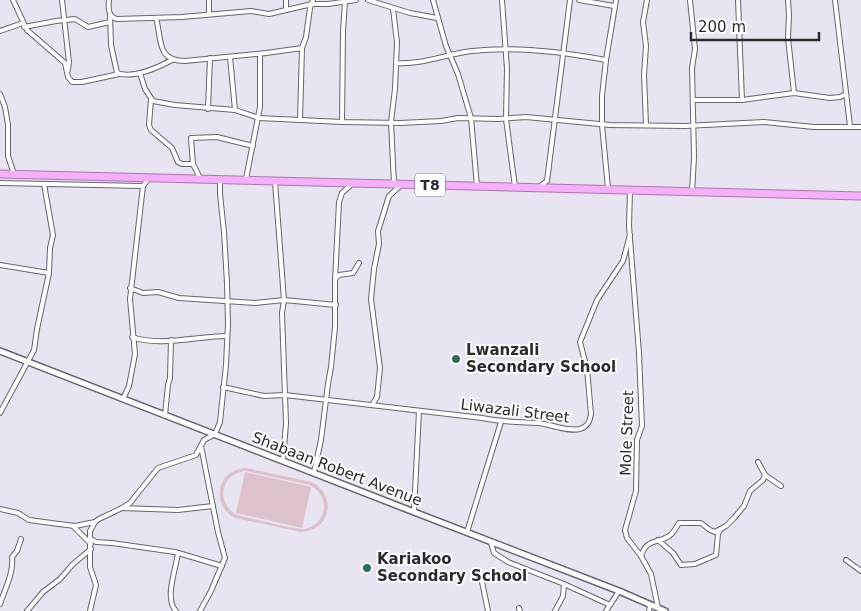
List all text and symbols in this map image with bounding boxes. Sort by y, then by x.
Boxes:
scale bar [691,10,818,42]
text: 200 m [698,18,746,36]
road number: T8 [415,174,445,196]
place label: Lwanzali Secondary School [466,341,616,376]
marker: Lwanzali Secondary School [450,353,462,365]
street label: Mole Street [617,390,637,476]
street label: Liwazali Street [459,395,571,427]
street label: Shabaan Robert Avenue [249,428,425,510]
place label: Kariakoo Secondary School [377,550,527,585]
marker: Kariakoo Secondary School [361,562,373,574]

